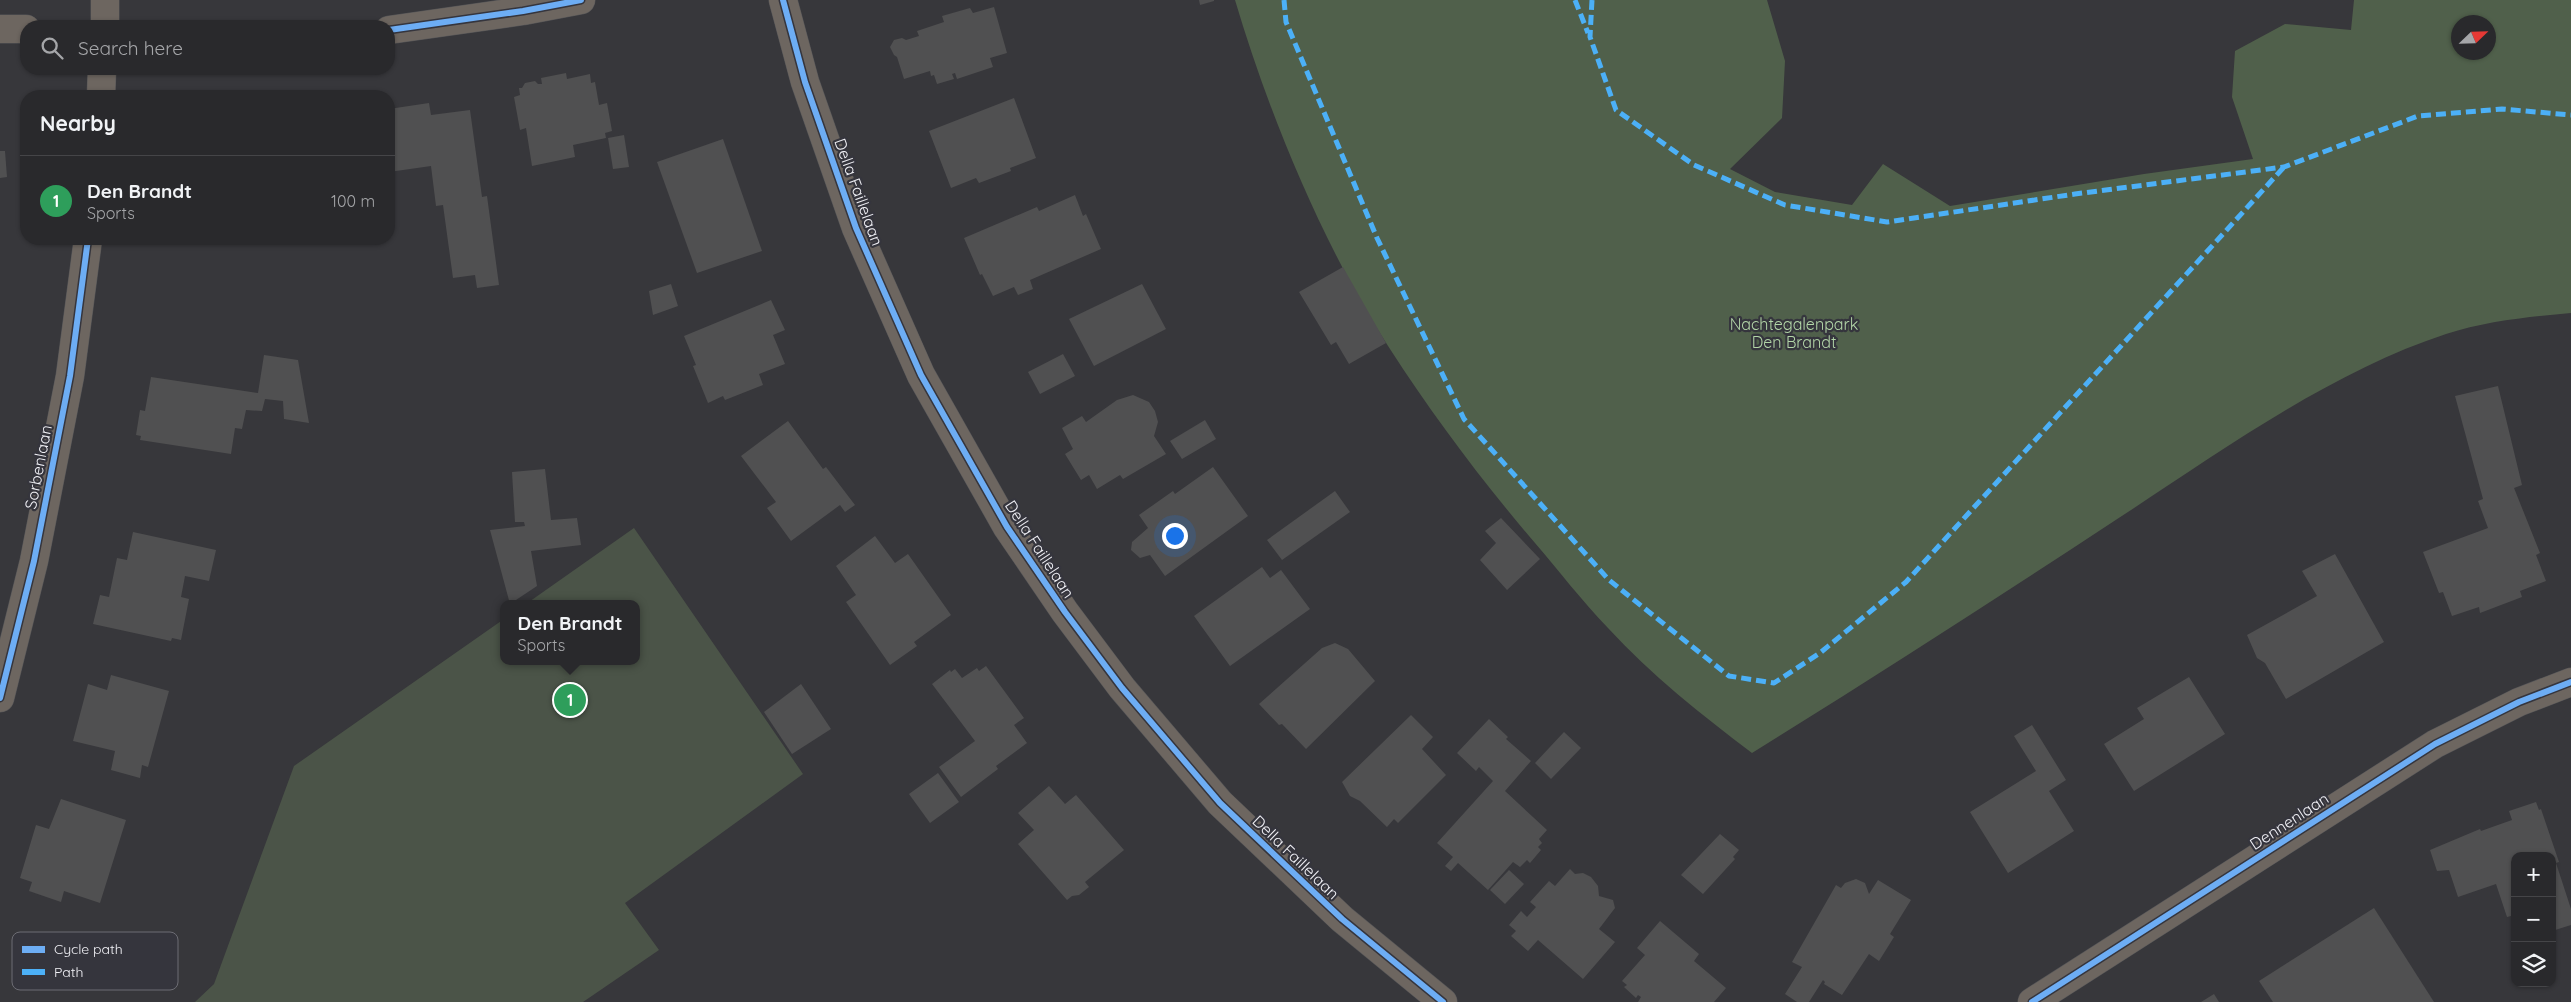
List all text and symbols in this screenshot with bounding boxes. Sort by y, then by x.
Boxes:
north arrow [2451,15,2496,60]
search box [20,20,395,75]
icon: search [38,34,66,62]
text: Search here [78,36,183,60]
text: Nearby [40,110,116,136]
street label: Della Faillelaan [830,136,888,248]
text: Den Brandt [87,179,192,203]
text: 1 [53,191,59,211]
text: 100 m [331,191,375,211]
text: Sports [87,203,135,223]
park label: Nachtegalenpark Den Brandt [1730,314,1858,352]
street label: Sorbenlaan [20,423,56,511]
street label: Della Faillelaan [1001,496,1079,602]
your location [1162,523,1188,549]
popup [500,600,640,665]
text: Den Brandt [517,611,623,635]
text: Sports [517,635,565,655]
pin: 1 [554,681,586,719]
street label: Dennenlaan [2246,788,2332,854]
street label: Della Faillelaan [1249,811,1343,903]
map controls [2511,852,2556,987]
button: + [2511,852,2556,897]
button: − [2511,897,2556,942]
legend [12,932,178,990]
text: Cycle path [54,940,123,958]
button: layers [2511,942,2556,987]
text: Path [54,963,83,981]

